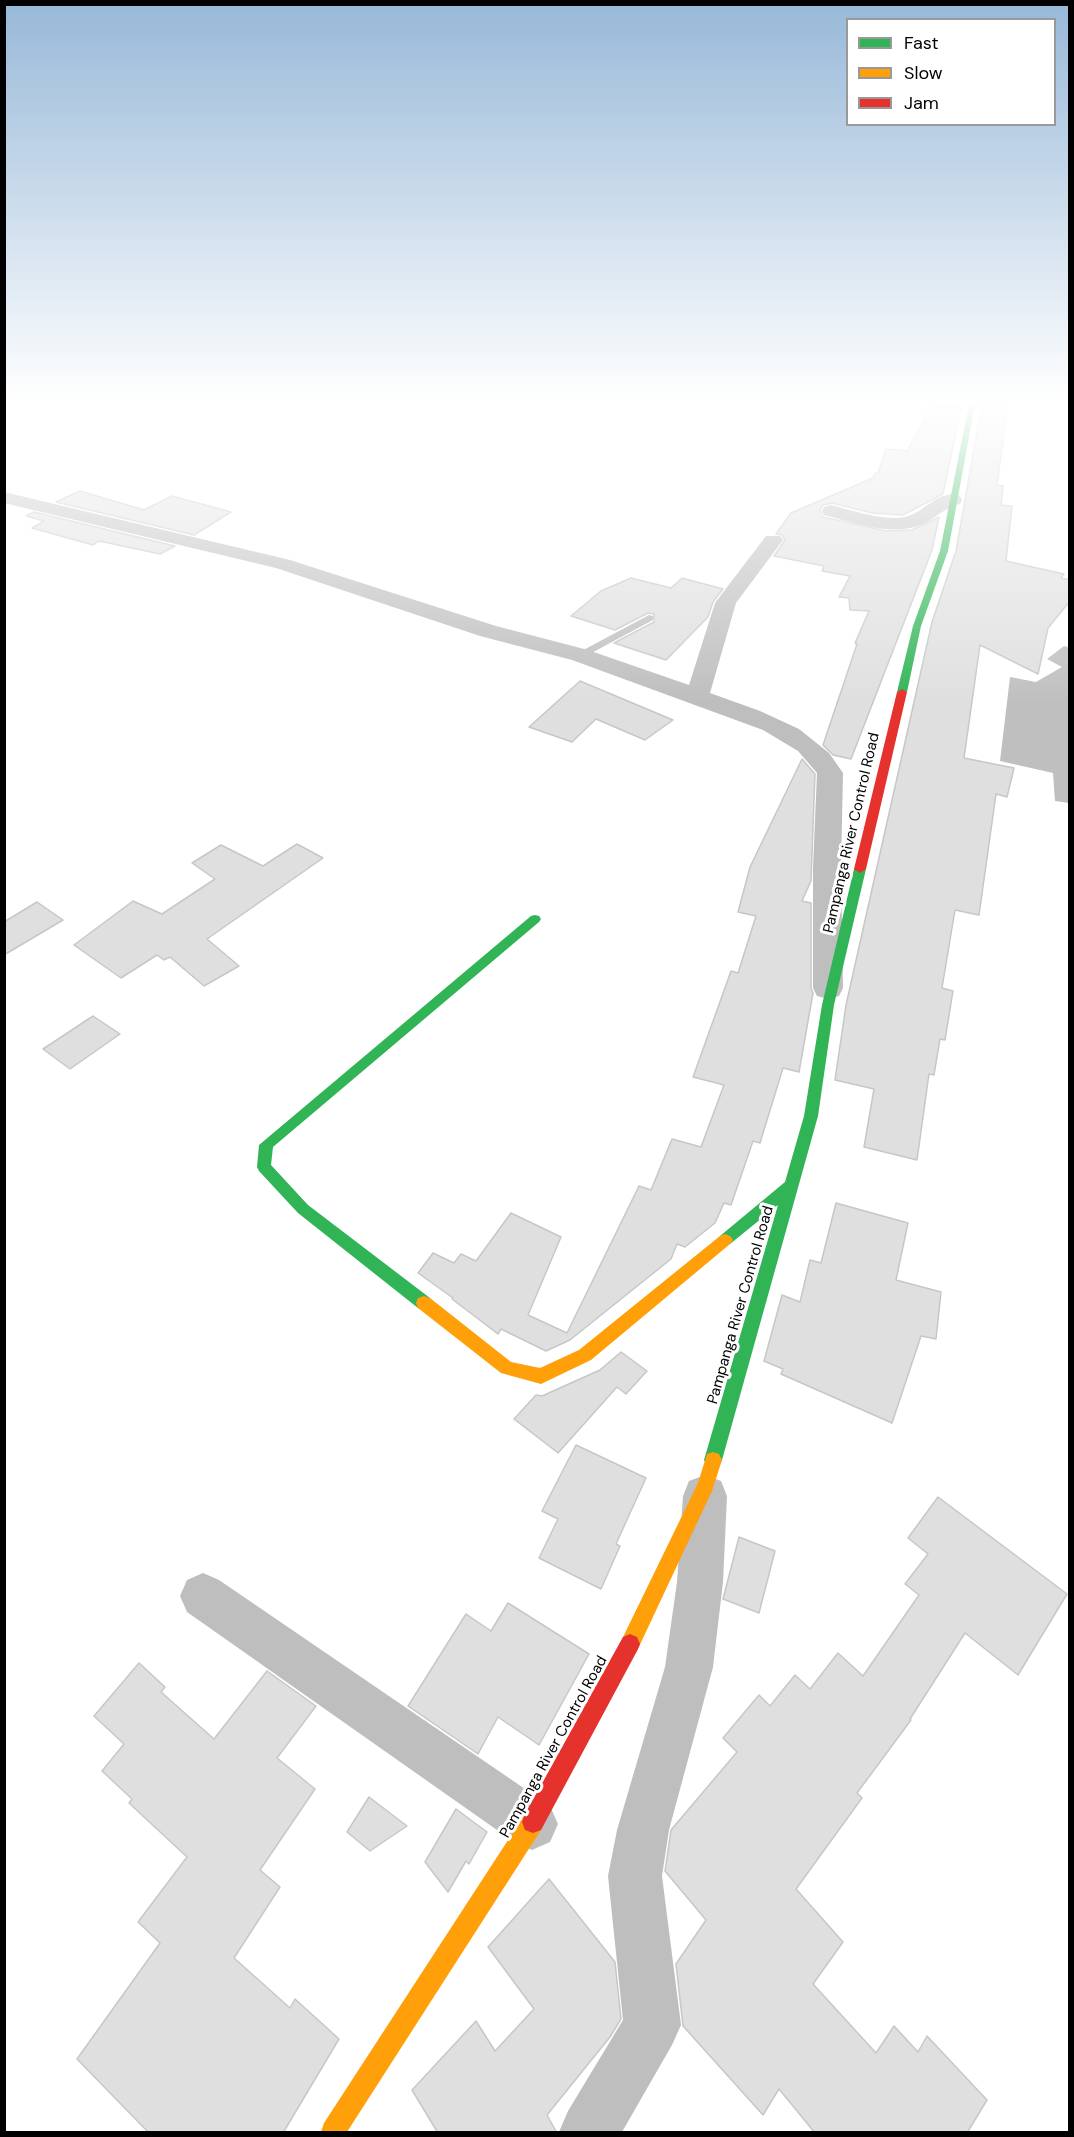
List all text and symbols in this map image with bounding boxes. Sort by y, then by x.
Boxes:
legend [846,18,1056,126]
text: Fast [904,31,939,55]
text: Slow [904,61,943,85]
text: Jam [904,91,939,115]
street label: Pampanga River Control Road [820,731,884,935]
street label: Pampanga River Control Road [704,1204,778,1406]
street label: Pampanga River Control Road [496,1653,612,1841]

